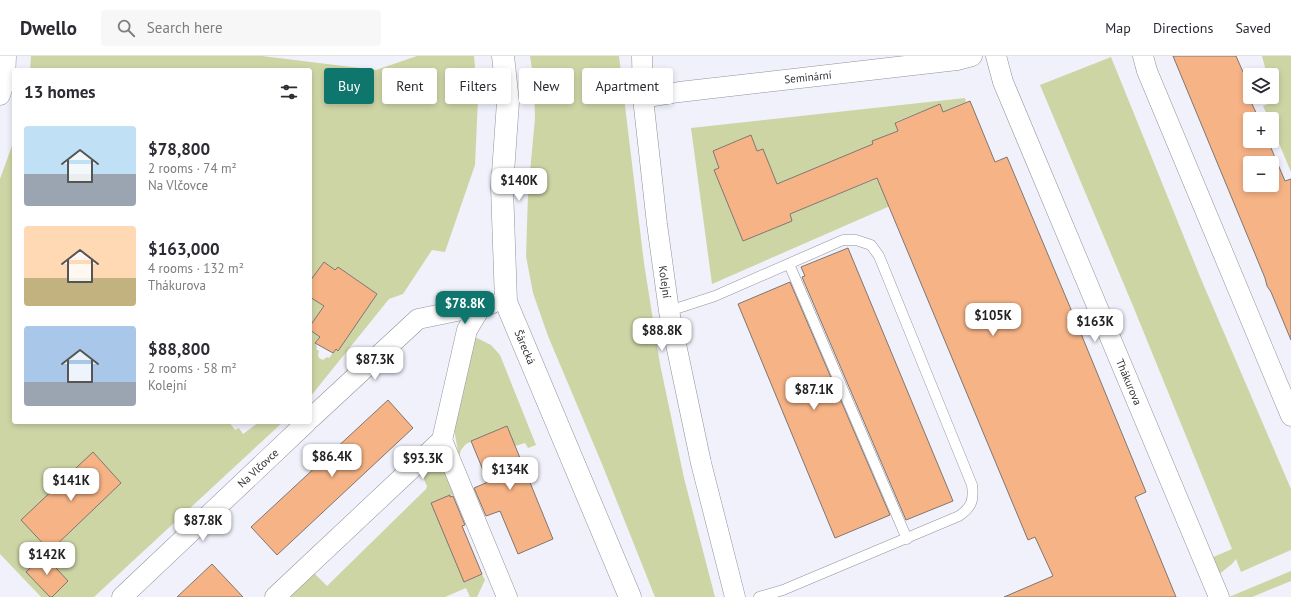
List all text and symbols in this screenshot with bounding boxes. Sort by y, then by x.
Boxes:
search box [101,10,381,46]
text: Dwello [20,16,77,40]
icon: search [115,17,137,39]
text: Search here [147,18,223,37]
text: Map [1105,19,1131,37]
text: Directions [1153,19,1213,37]
text: Saved [1235,19,1271,37]
chip: Buy [324,68,374,104]
chip: Rent [382,68,437,104]
chip: Filters [445,68,511,104]
chip: New [519,68,574,104]
chip: Apartment [582,68,673,104]
street label: Seminární [784,68,832,86]
map controls [1243,68,1279,192]
button: layers [1243,68,1279,104]
text: 13 homes [24,81,95,103]
icon: filters [278,81,300,103]
button: + [1243,112,1279,148]
text: $78,800 [148,138,210,160]
icon: home [56,142,104,190]
button: − [1243,156,1279,192]
text: 2 rooms · 74 m² [148,160,237,177]
pin: $140K [491,168,547,202]
text: $140K [500,172,538,189]
text: Na Vlčovce [148,177,208,194]
text: $163,000 [148,238,220,260]
icon: home [56,242,104,290]
text: 4 rooms · 132 m² [148,260,244,277]
street label: Kolejní [656,265,674,299]
text: Thákurova [148,277,206,294]
pin: $78.8K [432,291,498,325]
text: $78.8K [445,295,485,312]
pin: $105K [965,303,1021,337]
text: $105K [974,307,1012,324]
pin: $163K [1067,309,1123,343]
text: $163K [1076,313,1114,330]
pin: $88.8K [629,318,695,352]
text: $88.8K [642,322,682,339]
street label: Šárecká [511,328,539,366]
text: $88,800 [148,338,210,360]
icon: home [56,342,104,390]
pin: $87.3K [342,347,408,381]
text: $87.3K [355,351,395,368]
street label: Thákurova [1113,357,1145,407]
text: 2 rooms · 58 m² [148,360,237,377]
text: Kolejní [148,377,187,394]
pin: $87.1K [781,377,847,411]
text: $87.1K [794,381,834,398]
pin: $86.4K [299,444,365,478]
street label: Na Vlčovce [235,445,282,490]
pin: $93.3K [390,446,456,480]
text: $86.4K [312,448,352,465]
text: $93.3K [403,450,443,467]
pin: $134K [482,457,538,491]
text: $134K [491,461,529,478]
pin: $141K [43,468,99,502]
text: $141K [52,472,90,489]
pin: $87.8K [170,508,236,542]
text: $87.8K [183,512,223,529]
pin: $142K [19,542,75,576]
text: $142K [28,546,66,563]

